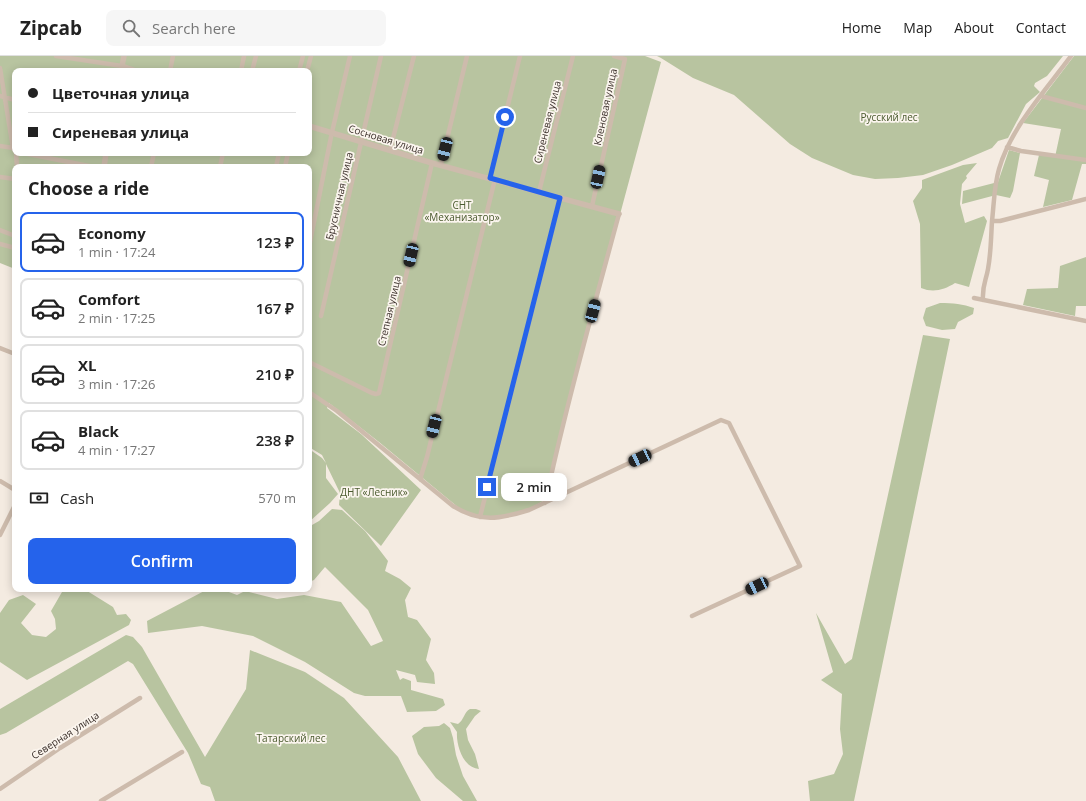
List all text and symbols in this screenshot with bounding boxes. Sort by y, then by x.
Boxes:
search box [106,10,386,46]
text: Zipcab [20,15,82,41]
icon: search [120,17,142,39]
text: Search here [152,18,236,38]
text: Home [842,18,881,37]
text: Map [903,18,932,37]
text: About [954,18,994,37]
text: Contact [1016,18,1066,37]
street label: Кленовая улица [590,67,620,147]
street label: Сиреневая улица [530,79,564,165]
text: Цветочная улица [52,83,190,103]
route start [496,108,514,126]
park label: Русский лес [860,110,918,124]
street label: Сосновая улица [347,121,425,157]
text: Сиреневая улица [52,122,189,142]
car [436,136,454,162]
street label: Брусничная улица [322,151,356,241]
car [590,164,606,190]
text: Choose a ride [28,176,149,200]
park label: СНТ «Механизатор» [424,198,500,224]
text: Economy [78,223,146,243]
icon: car [30,224,66,260]
text: 123 ₽ [256,232,294,252]
car [402,242,420,268]
text: 1 min · 17:24 [78,243,155,261]
street label: Степная улица [374,274,404,348]
text: Comfort [78,289,140,309]
icon: car [30,290,66,326]
text: 167 ₽ [256,298,294,318]
car [584,298,602,324]
text: 2 min · 17:25 [78,309,155,327]
text: XL [78,355,96,375]
icon: car [30,356,66,392]
text: 210 ₽ [256,364,294,384]
text: 3 min · 17:26 [78,375,155,393]
car [425,413,443,439]
text: Black [78,421,119,441]
icon: car [30,422,66,458]
text: 238 ₽ [256,430,294,450]
text: 4 min · 17:27 [78,441,155,459]
car [627,447,653,469]
callout: 2 min [501,473,567,501]
route end [478,478,496,496]
text: 2 min [516,478,552,496]
park label: ДНТ «Лесник» [340,485,408,499]
icon: cash [28,487,50,509]
text: Cash [60,488,94,508]
text: 570 m [258,489,296,507]
button: Confirm [28,538,296,584]
car [744,575,770,597]
street label: Северная улица [28,708,102,762]
park label: Татарский лес [257,731,326,745]

